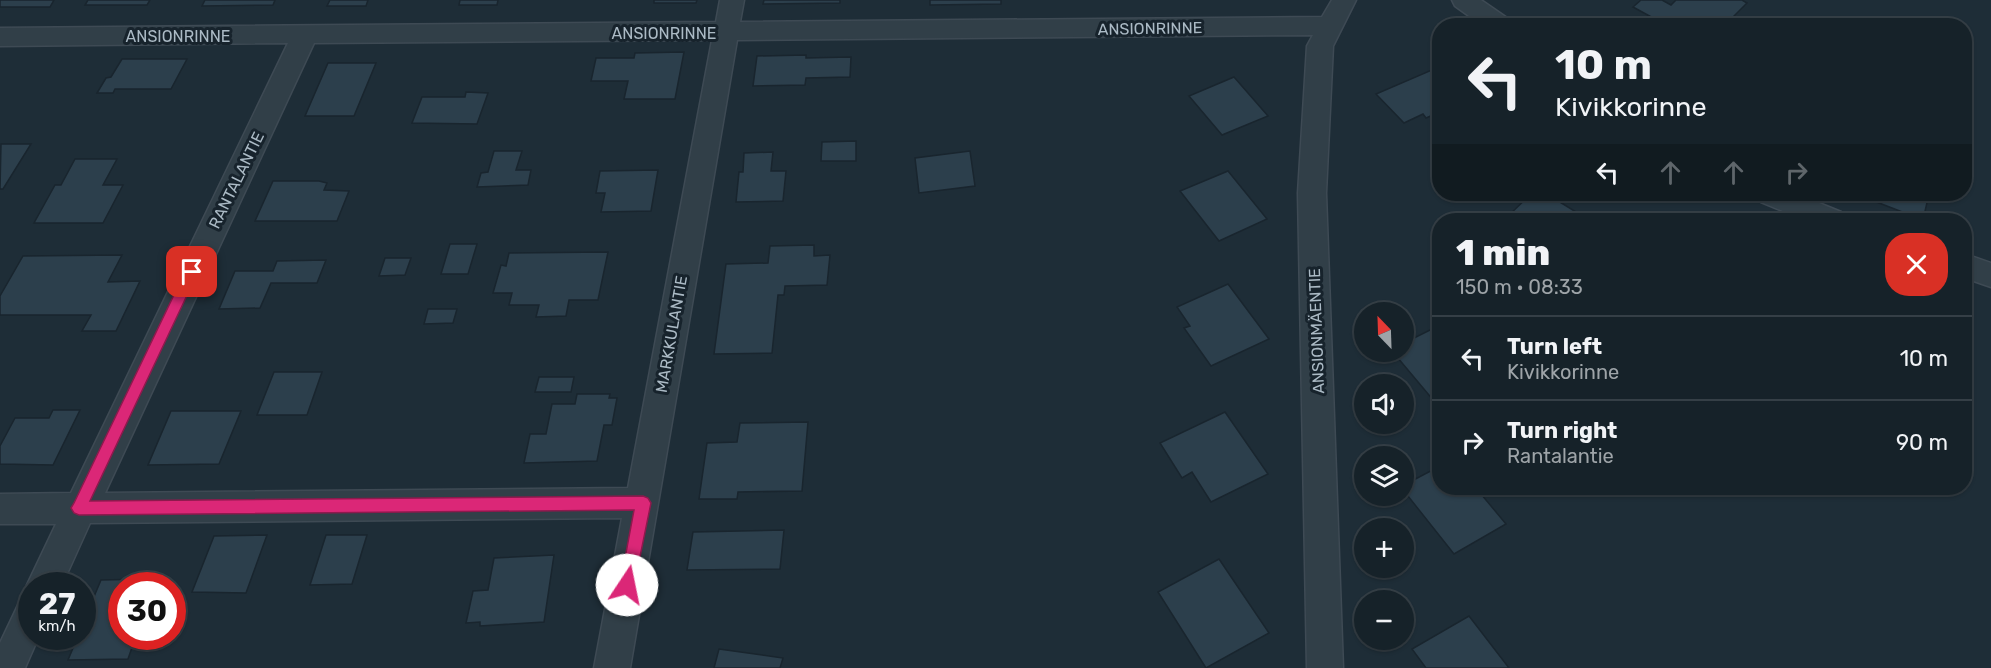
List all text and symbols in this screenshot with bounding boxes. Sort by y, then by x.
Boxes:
street label: ANSIONRINNE [1097,18,1203,39]
street label: ANSIONRINNE [612,24,716,43]
street label: ANSIONRINNE [126,27,230,46]
text: 10 m [1555,40,1652,90]
icon: left [1456,42,1534,120]
text: Kivikkorinne [1555,91,1707,123]
street label: RANTALANTIE [205,129,268,232]
icon: left [1591,156,1624,189]
icon: ahead [1654,156,1687,189]
icon: ahead [1717,156,1750,189]
icon: right [1780,156,1813,189]
text: 1 min [1456,231,1550,274]
button: close [1885,233,1948,296]
pin [166,246,217,297]
icon: arrive [175,255,208,288]
street label: ANSIONMÄENTIE [1305,268,1328,394]
street label: MARKKULANTIE [652,274,691,394]
text: 150 m · 08:33 [1456,275,1583,299]
north arrow [1354,302,1414,362]
map controls [1354,302,1414,650]
text: Turn left [1507,333,1602,360]
icon: left [1456,342,1489,375]
text: 10 m [1900,345,1948,372]
text: Kivikkorinne [1507,360,1619,384]
button: sound [1354,374,1414,434]
text: Turn right [1507,417,1617,444]
icon: right [1456,426,1489,459]
text: 90 m [1896,429,1948,456]
text: Rantalantie [1507,444,1614,468]
button: layers [1354,446,1414,506]
button: + [1354,518,1414,578]
position arrow [595,553,659,617]
speed limit sign: 30 [108,572,186,650]
text: 27 [39,586,75,622]
button: − [1354,590,1414,650]
text: km/h [38,617,76,635]

